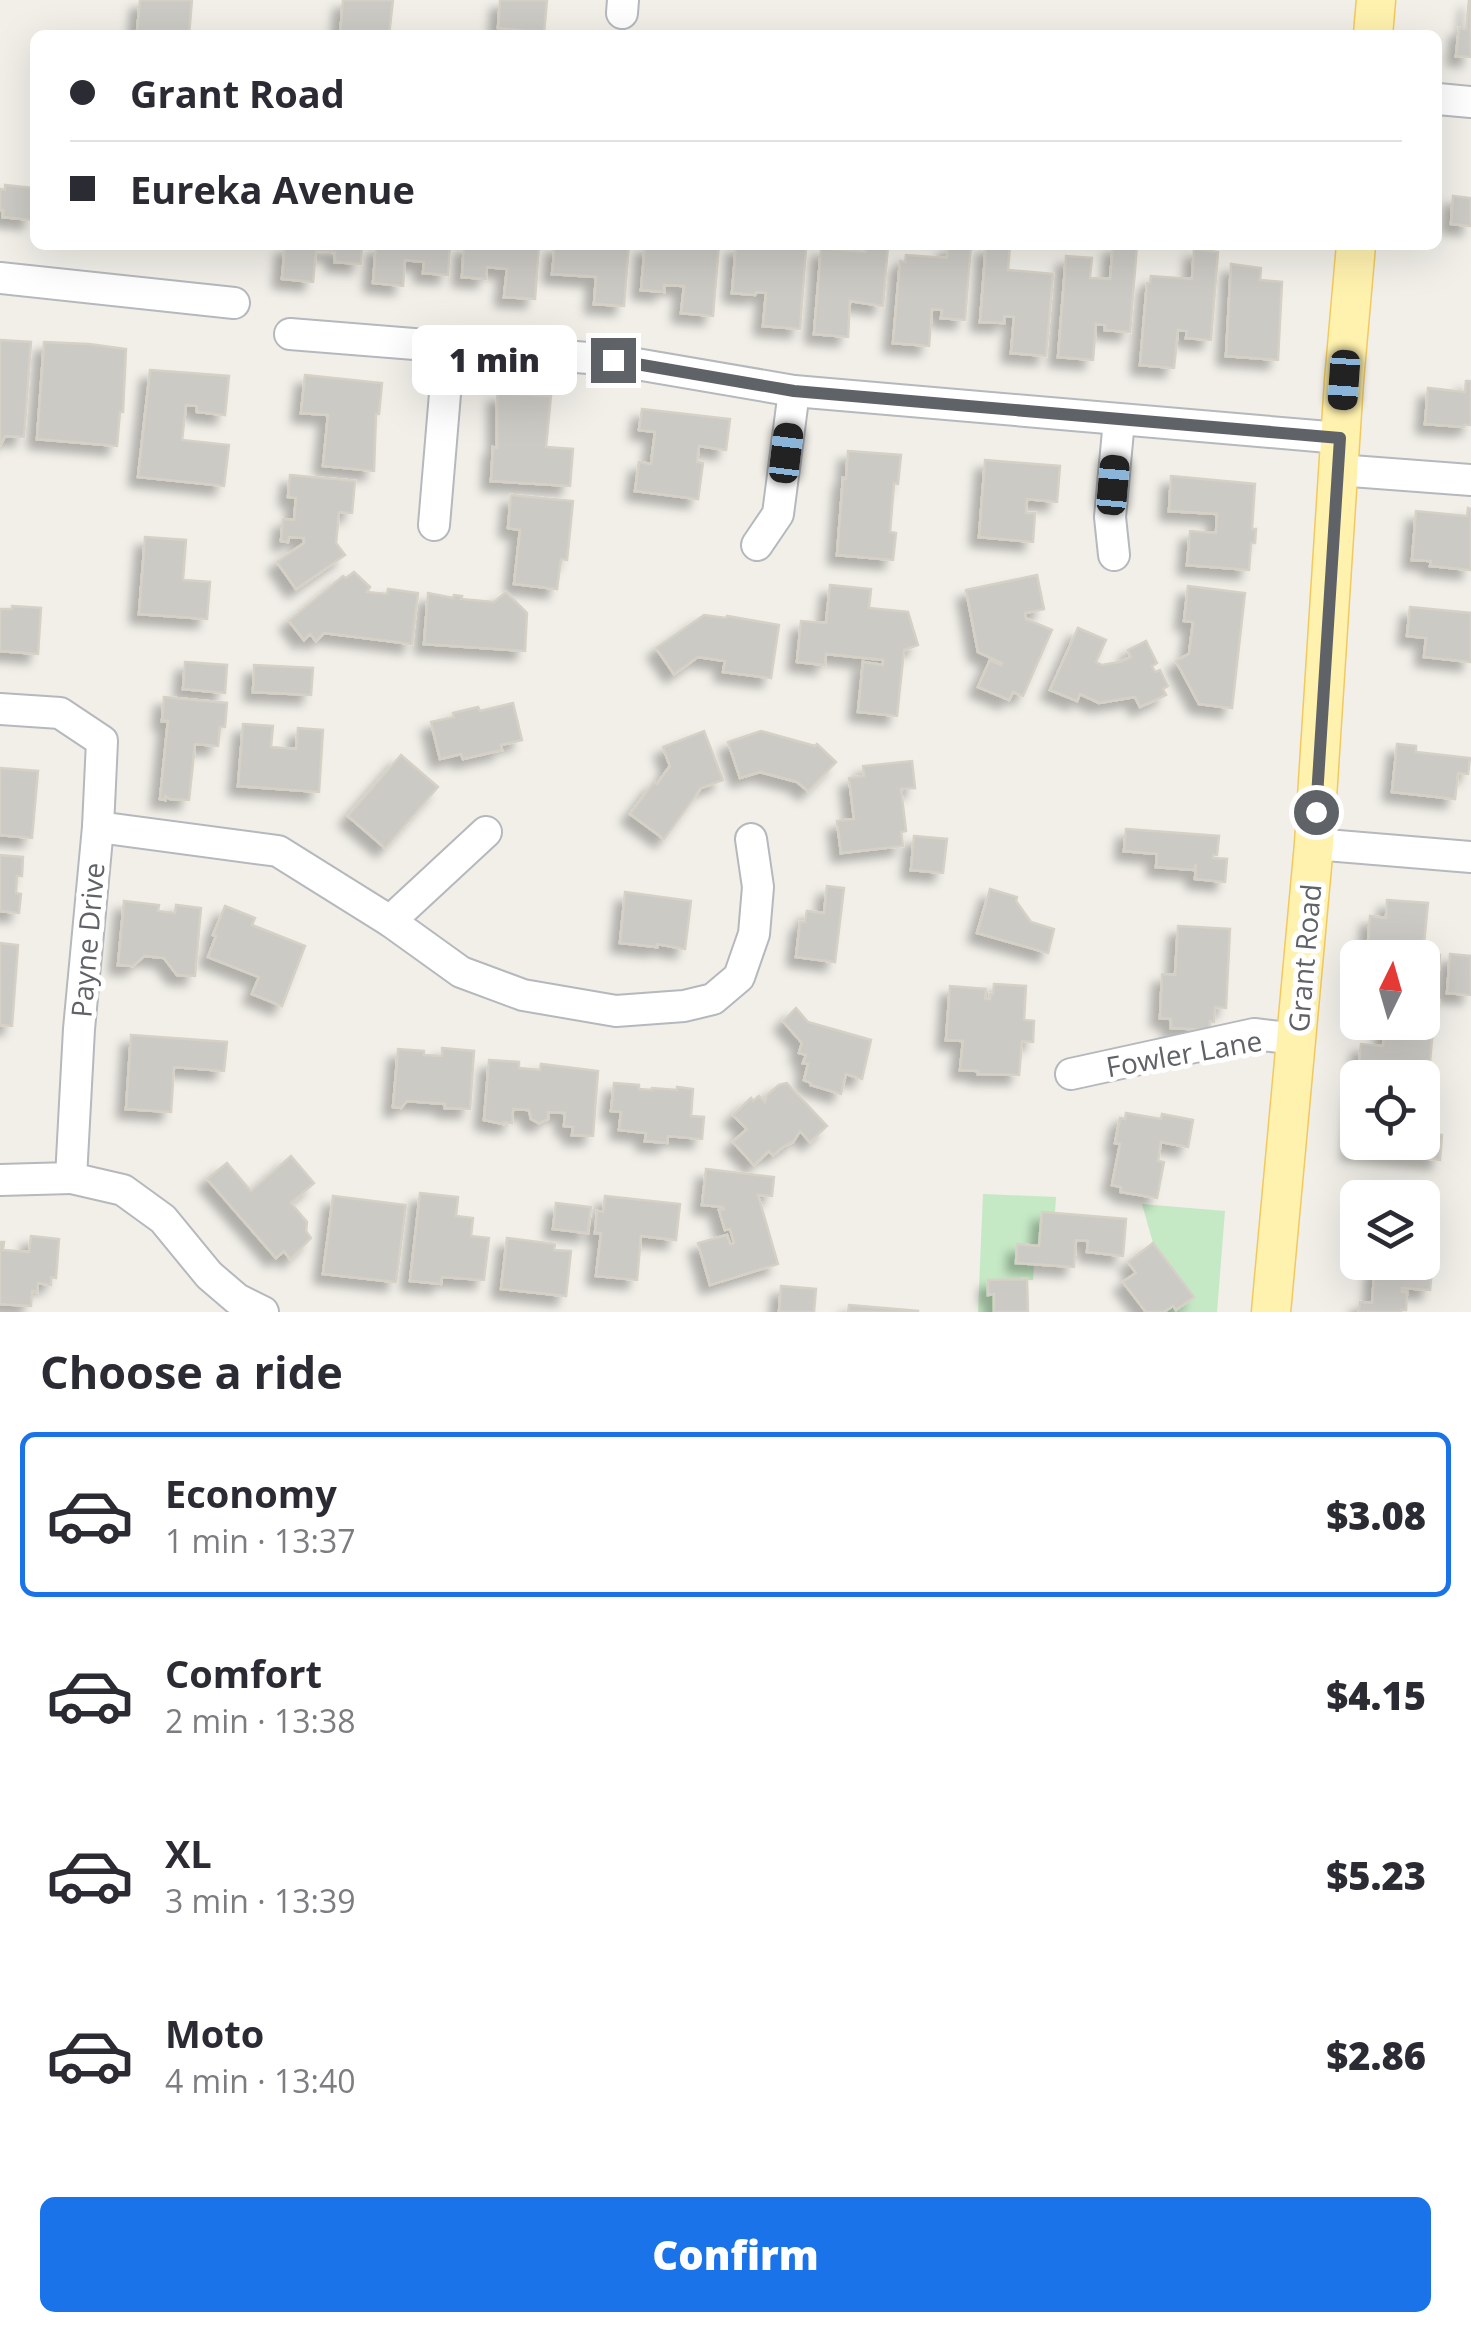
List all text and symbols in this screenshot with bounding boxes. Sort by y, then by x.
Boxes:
text: Grant Road [130,67,345,119]
text: Eureka Avenue [130,163,415,215]
callout: 1 min [413,325,578,395]
text: 1 min [449,338,540,381]
route end [591,338,636,383]
car [1327,349,1361,411]
car [767,421,805,485]
car [1095,454,1131,516]
route start [1294,790,1339,835]
street label: Payne Drive [61,861,113,1019]
street label: Grant Road [1279,882,1329,1034]
north arrow [1340,940,1440,1040]
map controls [1340,940,1440,1280]
street label: Fowler Lane [1103,1021,1265,1085]
button: locate [1340,1060,1440,1160]
button: layers [1340,1180,1440,1280]
text: Choose a ride [40,1341,343,1402]
text: Economy [165,1467,337,1519]
icon: car [45,1470,135,1560]
text: $3.08 [1326,1489,1426,1541]
text: 1 min · 13:37 [165,1519,356,1562]
text: Comfort [165,1647,322,1699]
icon: car [45,1650,135,1740]
text: $4.15 [1326,1669,1426,1721]
text: 2 min · 13:38 [165,1699,356,1742]
text: XL [165,1827,212,1879]
icon: car [45,1830,135,1920]
text: $5.23 [1326,1849,1426,1901]
text: 3 min · 13:39 [165,1879,356,1922]
text: Moto [165,2007,264,2059]
icon: car [45,2010,135,2100]
text: $2.86 [1326,2029,1426,2081]
text: 4 min · 13:40 [165,2059,356,2102]
button: Confirm [40,2197,1431,2312]

